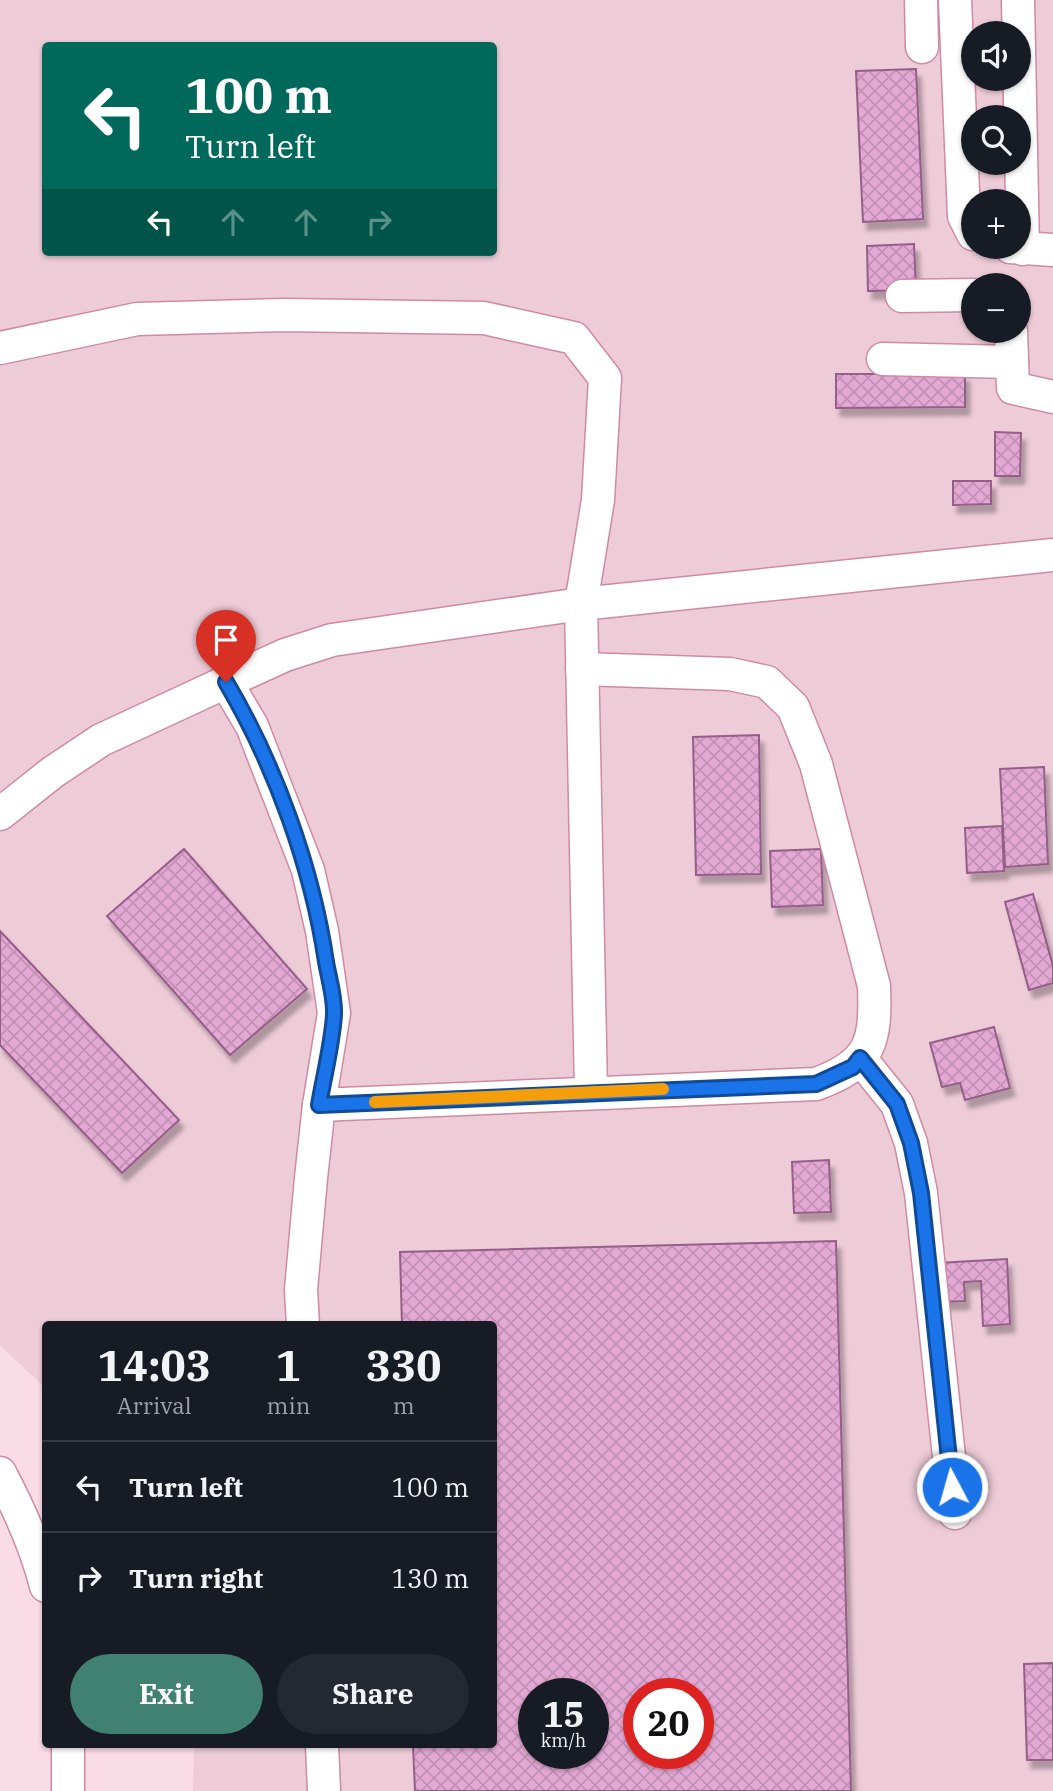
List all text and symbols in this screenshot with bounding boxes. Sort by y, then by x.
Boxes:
map controls [961,21,1031,343]
button: sound [961,21,1031,91]
text: 100 m [185,63,332,126]
icon: left [70,70,161,161]
button: search [961,105,1031,175]
text: Turn left [185,125,316,167]
button: + [961,189,1031,259]
icon: left [141,203,179,241]
icon: ahead [214,203,252,241]
icon: ahead [287,203,325,241]
icon: right [360,203,398,241]
button: − [961,273,1031,343]
pin [196,610,256,682]
icon: arrive [207,621,245,659]
text: 14:03 [97,1338,211,1393]
text: 1 [276,1338,301,1393]
text: 330 [366,1338,441,1393]
text: Arrival [117,1390,192,1420]
text: min [267,1390,310,1420]
text: m [393,1390,415,1420]
position arrow [915,1450,989,1524]
icon: left [70,1468,108,1506]
text: Turn left [129,1470,243,1504]
text: 100 m [391,1470,469,1504]
icon: right [70,1559,108,1597]
text: Turn right [129,1561,263,1595]
text: 130 m [391,1561,469,1595]
button: Exit [70,1654,263,1734]
button: Share [277,1654,469,1734]
speed limit sign: 20 [623,1678,714,1769]
text: 15 [542,1691,585,1737]
text: km/h [541,1729,586,1752]

